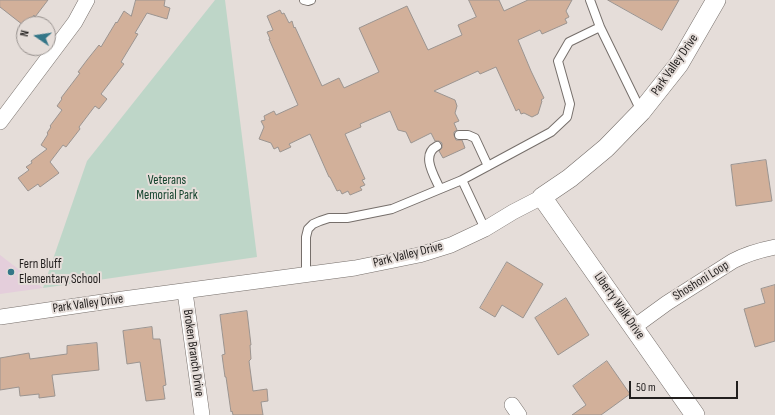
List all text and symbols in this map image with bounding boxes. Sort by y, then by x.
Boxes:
north arrow [16,16,56,56]
text: N [18,29,32,38]
street label: Park Valley Drive [648,31,702,99]
park label: Veterans Memorial Park [136,173,198,204]
street label: Park Valley Drive [372,239,444,271]
place label: Fern Bluff Elementary School [19,257,101,288]
street label: Shoshoni Loop [670,258,732,304]
marker: Fern Bluff Elementary School [6,267,16,277]
street label: Liberty Walk Drive [590,270,648,342]
street label: Park Valley Drive [52,291,124,317]
street label: Broken Branch Drive [179,308,207,398]
scale bar [631,373,740,399]
text: 50 m [636,380,656,395]

